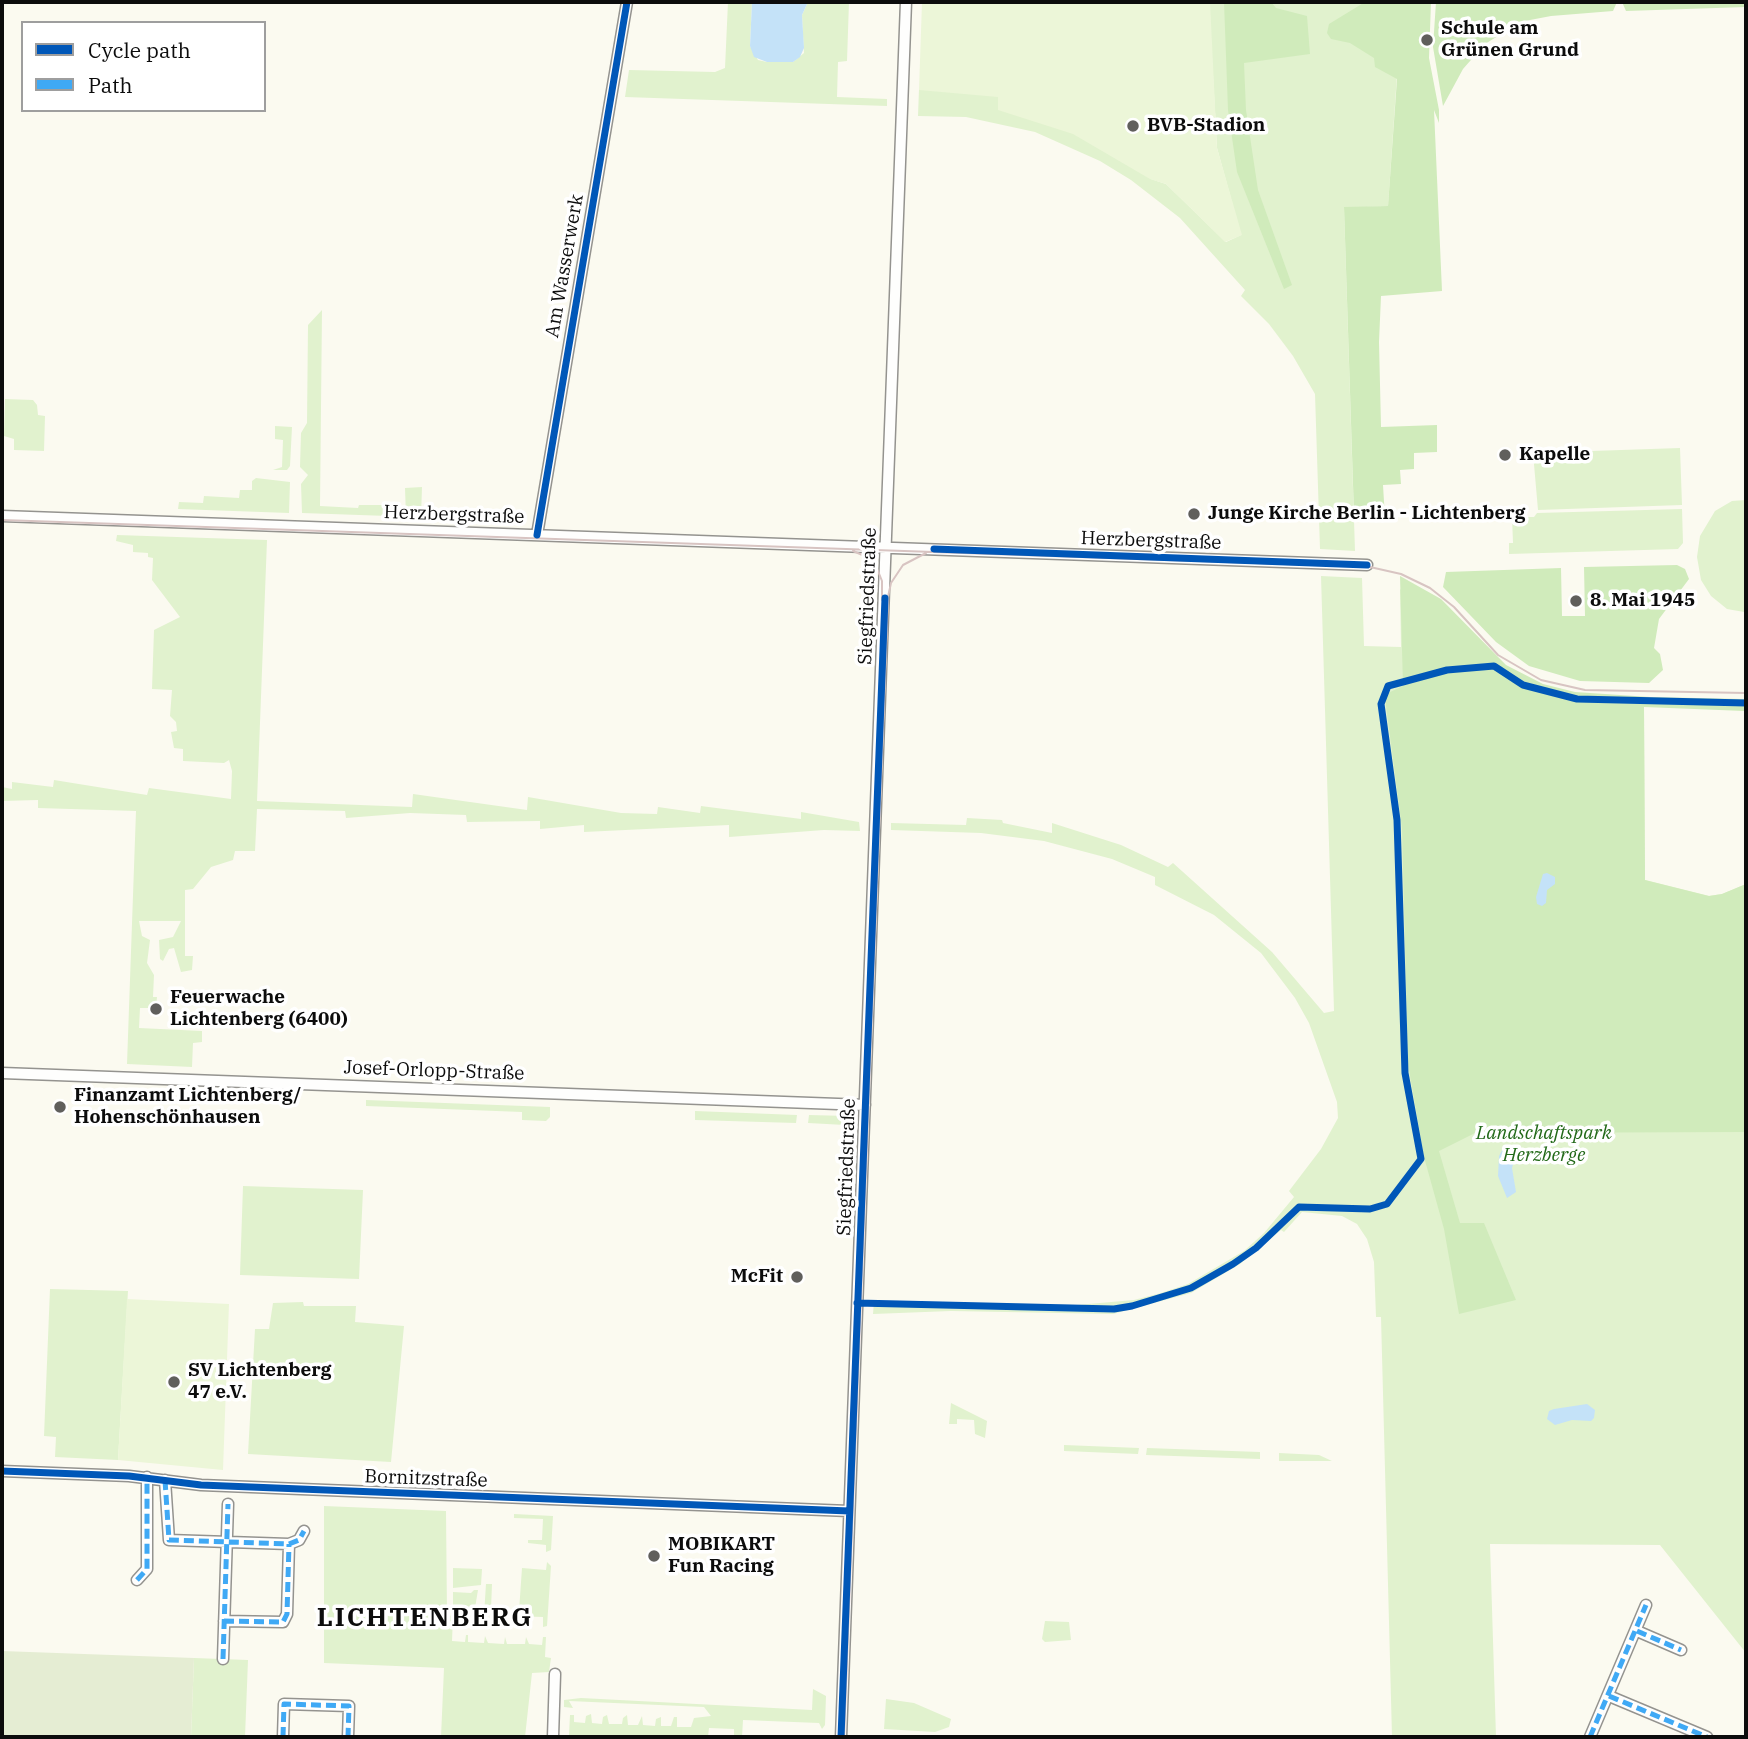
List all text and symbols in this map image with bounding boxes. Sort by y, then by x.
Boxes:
place label: Schule am Grünen Grund [1441,18,1579,62]
legend [21,21,266,112]
marker: Schule am Grünen Grund [1419,32,1435,48]
text: Cycle path [88,36,191,64]
text: Path [88,71,133,99]
place label: BVB-Stadion [1147,115,1265,137]
marker: BVB-Stadion [1125,118,1141,134]
street label: Am Wasserwerk [541,193,589,339]
place label: Kapelle [1519,444,1590,466]
marker: Kapelle [1497,447,1513,463]
street label: Herzbergstraße [383,501,525,529]
place label: Junge Kirche Berlin - Lichtenberg [1208,503,1526,525]
marker: Junge Kirche Berlin - Lichtenberg [1186,506,1202,522]
street label: Siegfriedstraße [854,527,882,665]
street label: Herzbergstraße [1080,527,1222,555]
place label: 8. Mai 1945 [1590,590,1695,612]
marker: 8. Mai 1945 [1568,593,1584,609]
place label: Feuerwache Lichtenberg (6400) [170,987,348,1031]
marker: Feuerwache Lichtenberg (6400) [148,1001,164,1017]
street label: Josef-Orlopp-Straße [343,1056,525,1086]
place label: Finanzamt Lichtenberg/ Hohenschönhausen [74,1085,301,1129]
street label: Siegfriedstraße [833,1098,861,1236]
marker: Finanzamt Lichtenberg/ Hohenschönhausen [52,1099,68,1115]
park label: Landschaftspark Herzberge [1476,1123,1612,1167]
place label: McFit [731,1266,783,1288]
marker: McFit [789,1269,805,1285]
place label: SV Lichtenberg 47 e.V. [188,1360,332,1404]
marker: SV Lichtenberg 47 e.V. [166,1374,182,1390]
street label: Bornitzstraße [364,1465,488,1493]
place label: MOBIKART Fun Racing [668,1534,775,1578]
marker: MOBIKART Fun Racing [646,1548,662,1564]
district label: LICHTENBERG [318,1602,532,1634]

